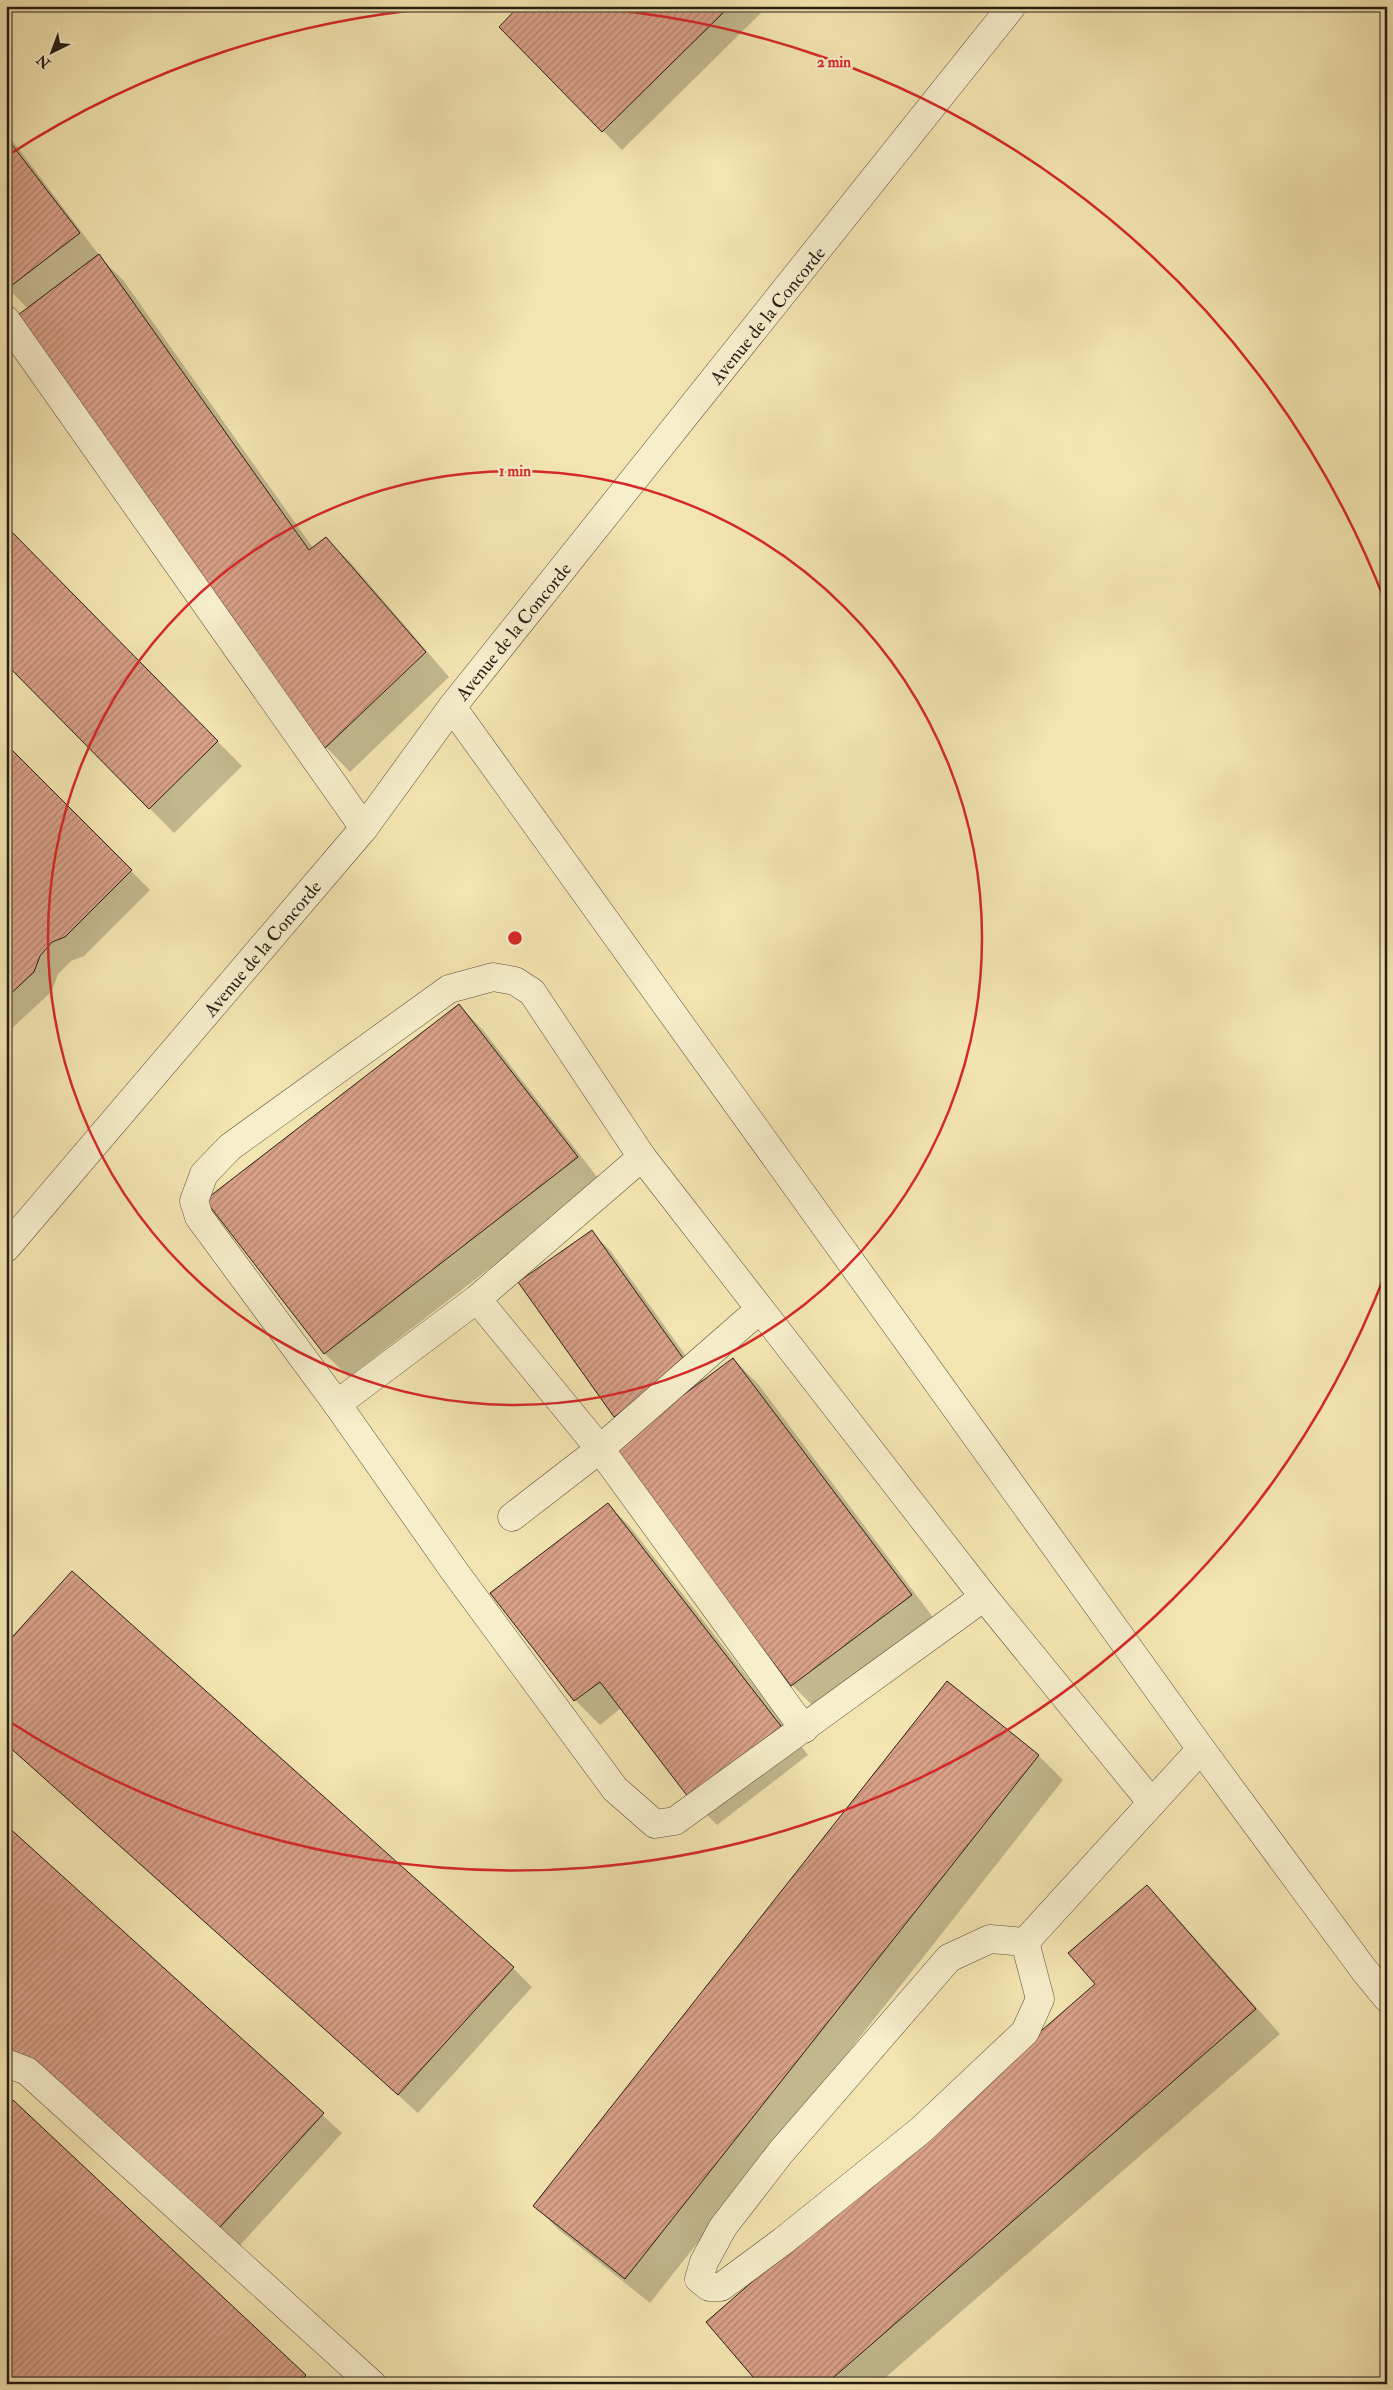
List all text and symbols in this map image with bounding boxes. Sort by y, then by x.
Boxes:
north arrow [28,28,78,78]
text: N [33,50,55,72]
text: 2 min [817,53,851,72]
street label: Avenue de la Concorde [704,242,831,390]
text: 1 min [499,462,531,481]
street label: Avenue de la Concorde [450,558,577,706]
street label: Avenue de la Concorde [198,875,327,1023]
centre of rings [506,929,524,947]

